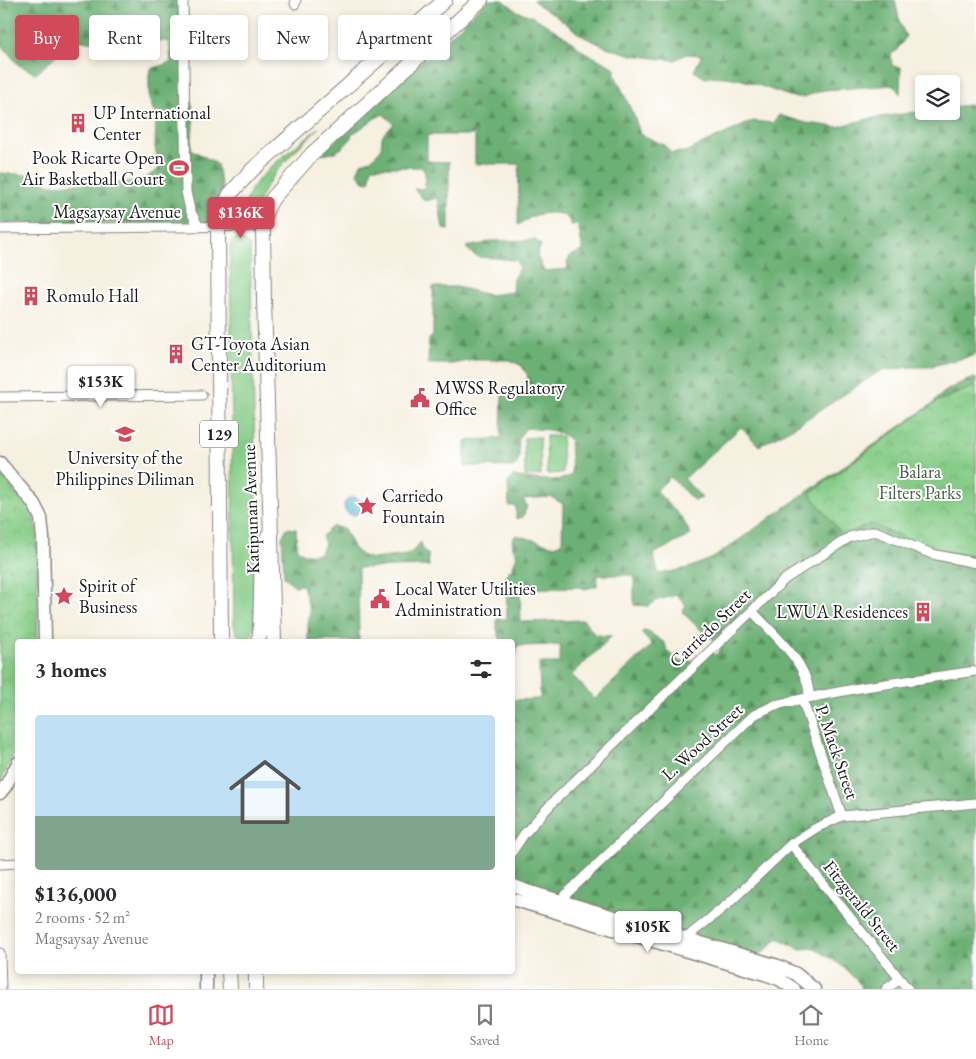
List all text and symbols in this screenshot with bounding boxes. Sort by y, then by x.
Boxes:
chip: Buy [15,15,79,60]
chip: Rent [89,15,160,60]
chip: Filters [170,15,248,60]
chip: New [258,15,328,60]
chip: Apartment [338,15,450,60]
map controls [915,75,960,120]
button: layers [915,75,960,120]
place label: UP International Center [93,101,211,145]
building icon: UP International Center [67,112,89,134]
place label: Pook Ricarte Open Air Basketball Court [21,146,164,190]
sports icon: Pook Ricarte Open Air Basketball Court [168,157,190,179]
pin: $136K [206,196,276,239]
street label: Magsaysay Avenue [53,200,181,223]
text: $136K [219,202,263,223]
place label: Romulo Hall [46,284,138,307]
building icon: Romulo Hall [20,285,42,307]
place label: GT-Toyota Asian Center Auditorium [191,332,327,376]
building icon: GT-Toyota Asian Center Auditorium [165,343,187,365]
pin: $153K [66,366,136,408]
text: $153K [79,371,123,392]
place label: MWSS Regulatory Office [435,376,565,420]
public building icon: MWSS Regulatory Office [409,387,431,409]
road number: 129 [200,420,238,448]
school or university icon: University of the Philippines Diliman [114,423,136,445]
street label: Katipunan Avenue [237,444,264,574]
place label: University of the Philippines Diliman [56,446,195,490]
park label: Balara Filters Parks [879,460,961,504]
place label: Carriedo Fountain [382,484,446,528]
place icon: Carriedo Fountain [356,495,378,517]
place label: Spirit of Business [79,574,138,618]
place label: Local Water Utilities Administration [394,577,536,621]
street label: Carriedo Street [664,583,755,672]
place icon: Spirit of Business [53,585,75,607]
public building icon: Local Water Utilities Administration [369,588,391,610]
place label: LWUA Residences [776,600,908,623]
building icon: LWUA Residences [912,601,934,623]
icon: filters [467,655,495,683]
text: 3 homes [35,656,107,683]
street label: L. Wood Street [656,698,747,785]
street label: P. Mack Street [811,702,864,802]
icon: home [220,747,310,837]
street label: Fitzgerald Street [819,855,906,956]
text: $136,000 [35,880,117,907]
text: 2 rooms · 52 m² [35,907,130,928]
pin: $105K [613,910,683,953]
text: $105K [626,916,670,937]
text: Magsaysay Avenue [35,928,148,949]
tab: Map [147,1001,175,1049]
tab: Saved [470,1001,500,1049]
tab: Home [794,1001,829,1049]

